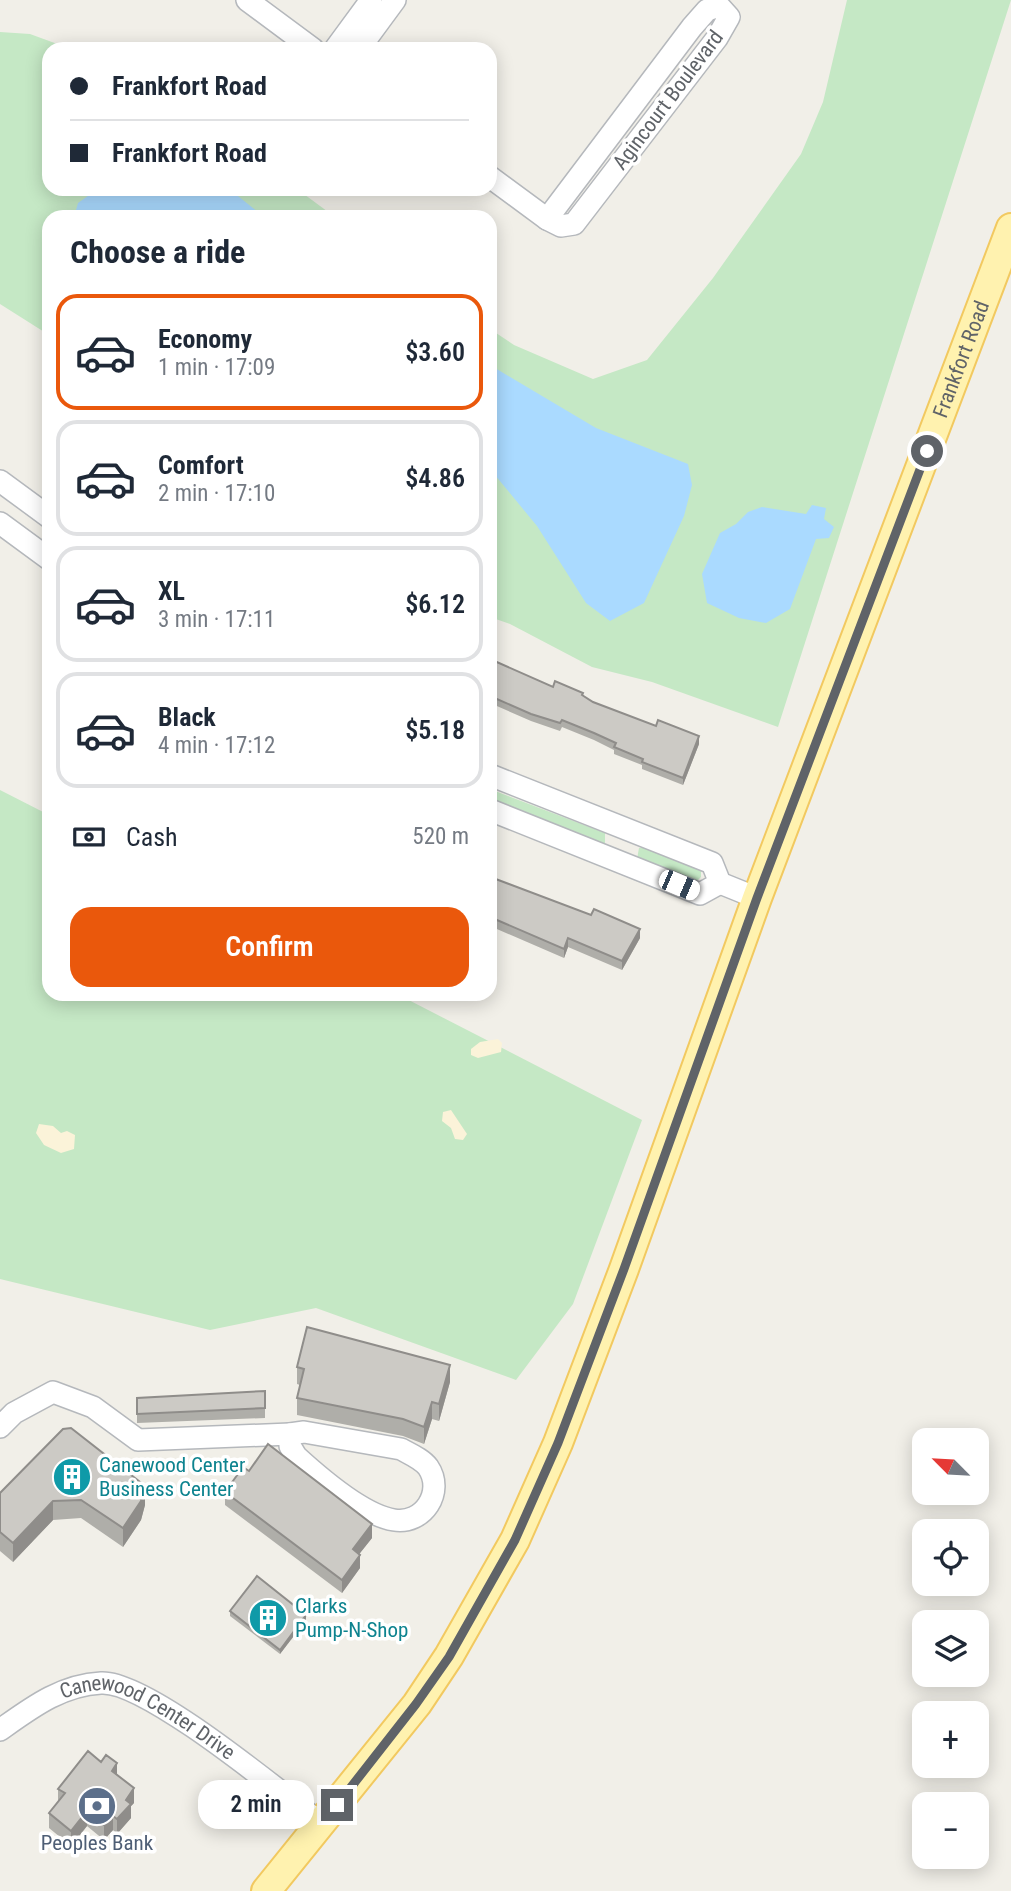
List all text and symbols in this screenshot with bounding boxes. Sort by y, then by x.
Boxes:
street label: Agincourt Boulevard [608,26,728,174]
text: Frankfort Road [112,71,267,101]
text: Frankfort Road [112,138,267,168]
text: Choose a ride [70,233,245,271]
street label: Frankfort Road [928,298,994,421]
icon: car [74,321,137,384]
text: Economy [158,324,252,354]
text: $3.60 [405,337,465,367]
text: 1 min · 17:09 [158,354,275,381]
route start [911,435,943,467]
icon: car [74,447,137,510]
text: Comfort [158,450,244,480]
text: $4.86 [405,463,465,493]
text: 2 min · 17:10 [158,480,275,507]
icon: car [74,573,137,636]
text: XL [158,576,185,606]
text: $6.12 [405,589,465,619]
text: 3 min · 17:11 [158,606,275,633]
icon: car [74,699,137,762]
text: Black [158,702,216,732]
text: $5.18 [405,715,465,745]
text: 4 min · 17:12 [158,732,275,759]
icon: cash [70,818,108,856]
text: Cash [126,822,178,852]
text: 520 m [412,823,469,850]
car [656,867,703,903]
button: Confirm [70,907,469,987]
north arrow [912,1428,989,1505]
map controls [912,1428,989,1869]
place label: Canewood Center Business Center [99,1453,245,1501]
building icon: Canewood Center Business Center [51,1456,93,1498]
button: locate [912,1519,989,1596]
place label: Clarks Pump-N-Shop [295,1594,408,1642]
building icon: Clarks Pump-N-Shop [247,1597,289,1639]
button: layers [912,1610,989,1687]
street label: Canewood Center Drive [56,1670,240,1765]
button: + [912,1701,989,1778]
callout: 2 min [197,1780,312,1829]
bank icon: Peoples Bank [76,1785,118,1827]
route end [321,1789,353,1821]
text: 2 min [231,1791,281,1818]
button: − [912,1792,989,1869]
place label: Peoples Bank [41,1831,154,1855]

